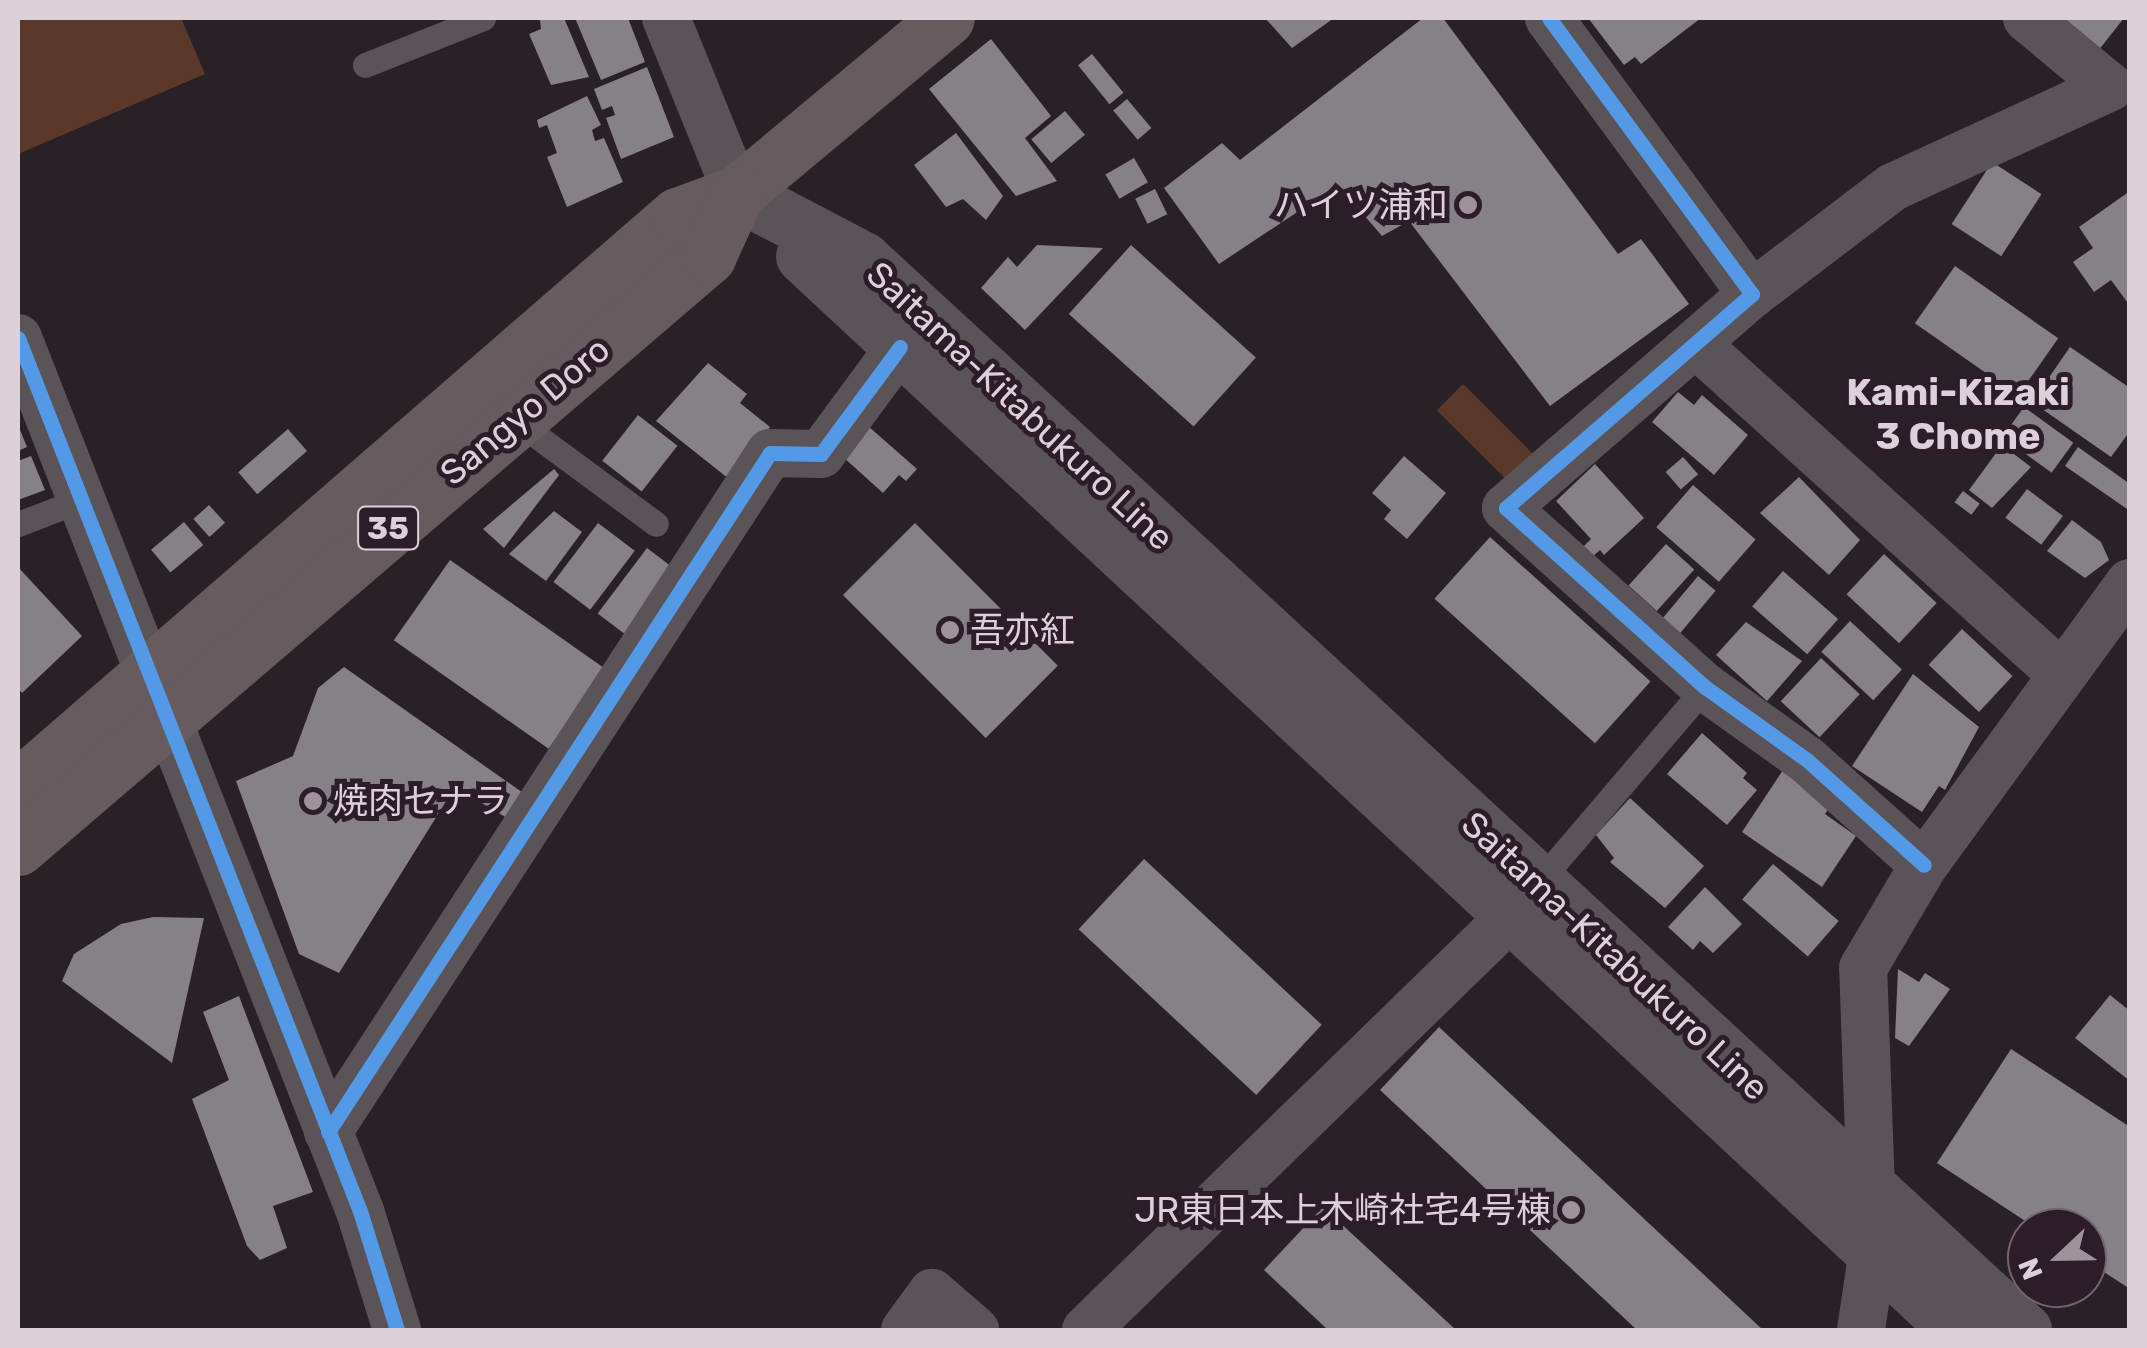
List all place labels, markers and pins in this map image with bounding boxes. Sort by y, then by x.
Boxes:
place label: ハイツ浦和 [1273,184,1448,226]
marker: ハイツ浦和 [1457,194,1479,216]
place label: 吾亦紅 [970,609,1075,651]
marker: 吾亦紅 [939,619,961,641]
place label: 焼肉セナラ [333,780,508,822]
marker: 焼肉セナラ [302,790,324,812]
place label: JR東日本上木崎社宅4号棟 [1134,1189,1551,1231]
marker: JR東日本上木崎社宅4号棟 [1560,1199,1582,1221]

